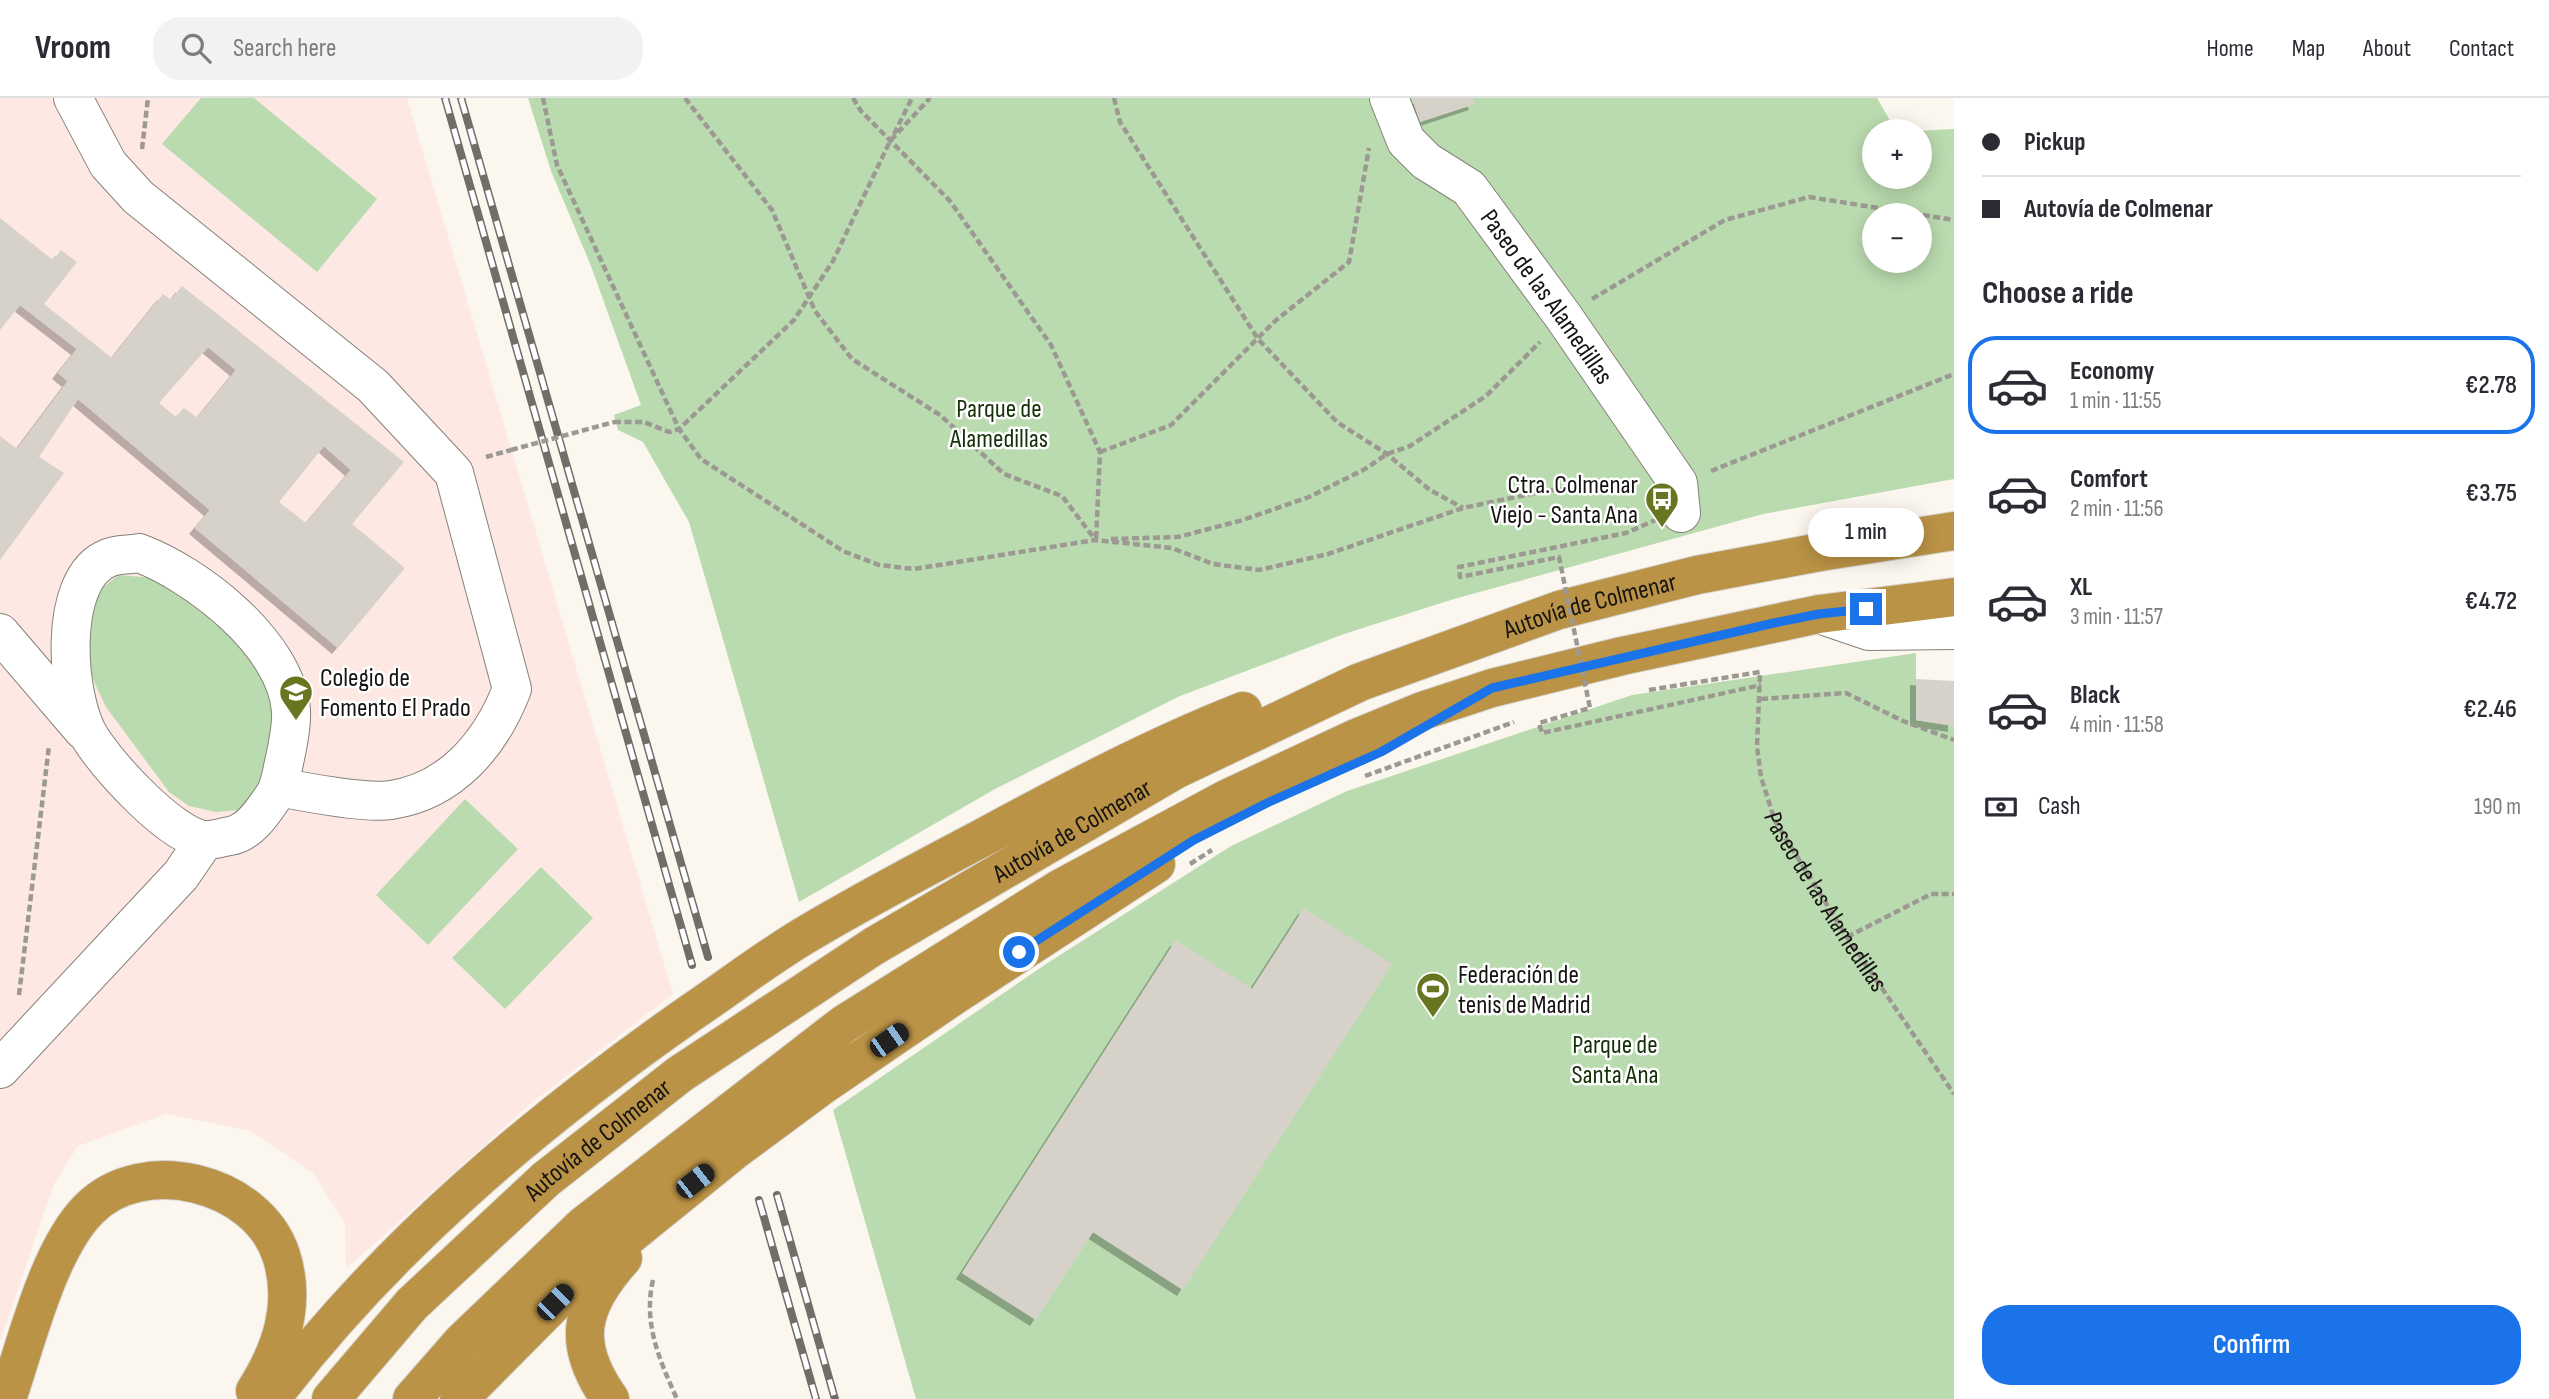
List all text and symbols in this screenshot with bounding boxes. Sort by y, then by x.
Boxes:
search box [153,17,643,80]
text: Vroom [35,28,111,68]
icon: search [177,29,215,67]
text: Search here [233,33,336,64]
text: Home [2206,34,2254,63]
text: Map [2292,34,2325,63]
text: About [2363,34,2411,63]
text: Contact [2449,34,2514,63]
map controls [1862,119,1932,273]
button: + [1862,119,1932,189]
text: Pickup [2024,127,2086,158]
text: Autovía de Colmenar [2024,194,2213,225]
button: − [1862,203,1932,273]
street label: Paseo de las Alamedillas [1473,204,1619,390]
text: Choose a ride [1982,274,2134,313]
icon: car [1986,354,2049,417]
text: Economy [2070,356,2154,387]
text: €2.78 [2465,370,2517,401]
text: 1 min · 11:55 [2070,387,2161,415]
park label: Parque de Alamedillas [949,394,1048,455]
icon: car [1986,462,2049,525]
text: Comfort [2070,464,2148,495]
place label: Ctra. Colmenar Viejo - Santa Ana [1491,470,1639,531]
text: €3.75 [2465,478,2517,509]
bus stop icon: Ctra. Colmenar Viejo - Santa Ana [1643,480,1681,529]
text: 2 min · 11:56 [2070,495,2164,523]
callout: 1 min [1808,508,1924,556]
text: 1 min [1845,518,1887,546]
street label: Autovía de Colmenar [1499,567,1680,646]
icon: car [1986,570,2049,633]
text: XL [2070,572,2092,603]
text: €4.72 [2465,586,2517,617]
route end [1850,593,1882,625]
text: 3 min · 11:57 [2070,603,2163,631]
place label: Colegio de Fomento El Prado [320,663,471,724]
school or university icon: Colegio de Fomento El Prado [277,673,315,722]
icon: car [1986,678,2049,741]
text: Black [2070,680,2120,711]
text: €2.46 [2463,694,2517,725]
text: 4 min · 11:58 [2070,711,2164,739]
street label: Autovía de Colmenar [987,773,1158,891]
icon: cash [1982,788,2020,826]
text: Cash [2038,791,2081,822]
text: 190 m [2474,793,2521,821]
street label: Paseo de las Alamedillas [1756,809,1894,998]
route start [1003,936,1035,968]
place label: Federación de tenis de Madrid [1458,960,1590,1021]
sports icon: Federación de tenis de Madrid [1414,970,1452,1019]
car [866,1019,913,1061]
park label: Parque de Santa Ana [1571,1030,1659,1091]
street label: Autovía de Colmenar [518,1073,678,1209]
car [672,1160,719,1202]
car [533,1280,578,1324]
button: Confirm [1982,1305,2521,1385]

